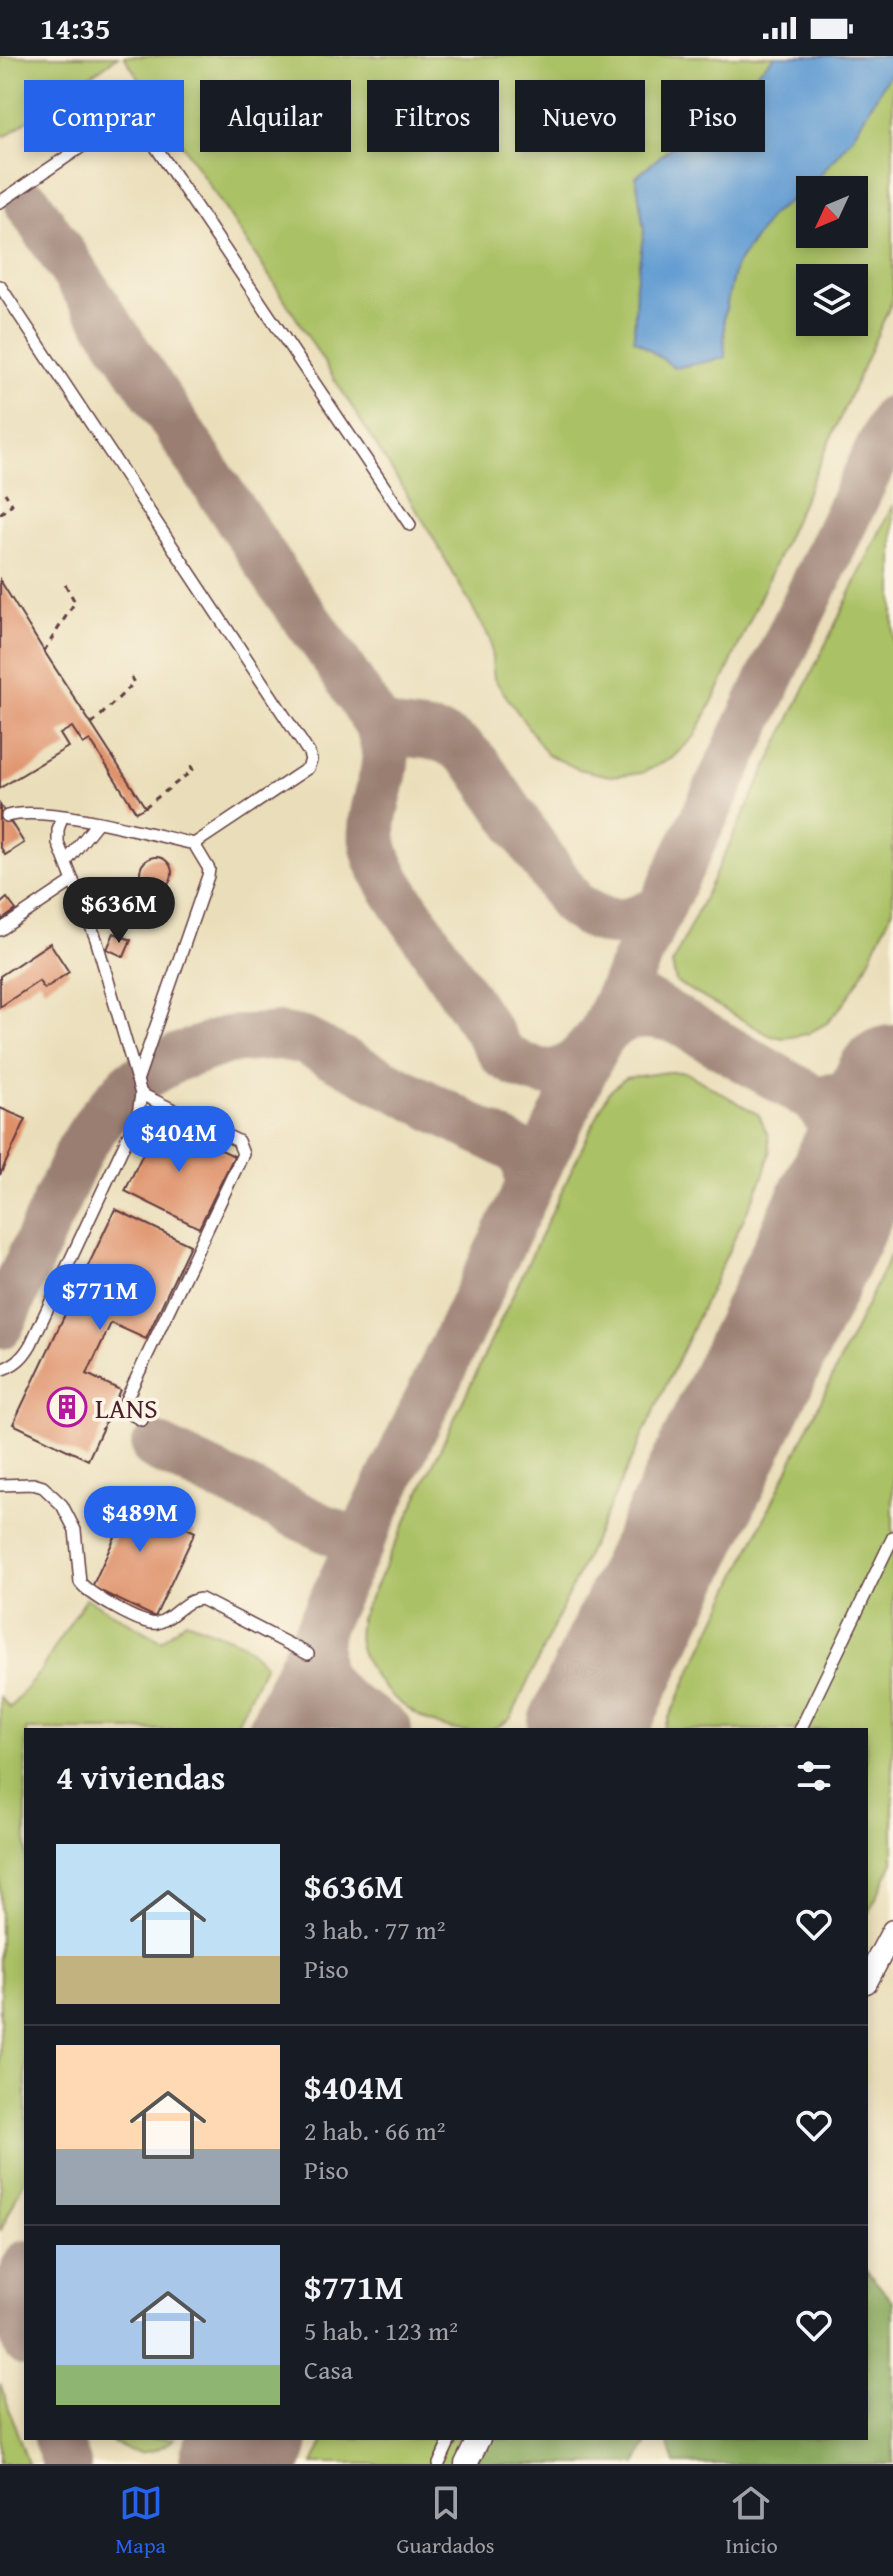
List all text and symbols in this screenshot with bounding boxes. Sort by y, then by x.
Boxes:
text: 14:35 [40,6,111,50]
chip: Comprar [24,80,184,152]
chip: Alquilar [200,80,351,152]
chip: Filtros [367,80,499,152]
chip: Nuevo [515,80,645,152]
chip: Piso [661,80,765,152]
north arrow [796,176,868,248]
map controls [796,176,868,336]
button: layers [796,264,868,336]
pin: $636M [63,877,175,945]
text: $636M [81,883,157,922]
pin: $404M [123,1106,235,1174]
text: $404M [141,1112,217,1151]
pin: $771M [44,1264,156,1332]
text: $771M [62,1270,138,1309]
building icon: LANS [46,1386,88,1428]
place label: LANS [95,1387,158,1428]
pin: $489M [84,1486,196,1554]
text: $489M [102,1492,178,1531]
text: 4 viviendas [56,1752,225,1801]
icon: filters [792,1754,836,1798]
text: $636M [304,1861,404,1910]
icon: home [120,1876,216,1972]
icon: heart [792,1902,836,1946]
text: 3 hab. · 77 m² [304,1910,445,1949]
text: Piso [304,1949,349,1988]
text: $404M [304,2062,404,2111]
icon: home [120,2077,216,2173]
icon: heart [792,2103,836,2147]
text: 2 hab. · 66 m² [304,2111,445,2150]
text: Piso [304,2150,349,2189]
text: $771M [304,2262,404,2311]
icon: home [120,2277,216,2373]
icon: heart [792,2303,836,2347]
text: 5 hab. · 123 m² [304,2311,458,2350]
text: Casa [304,2350,353,2389]
tab: Mapa [115,2481,166,2561]
tab: Guardados [397,2481,495,2561]
tab: Inicio [725,2481,778,2561]

